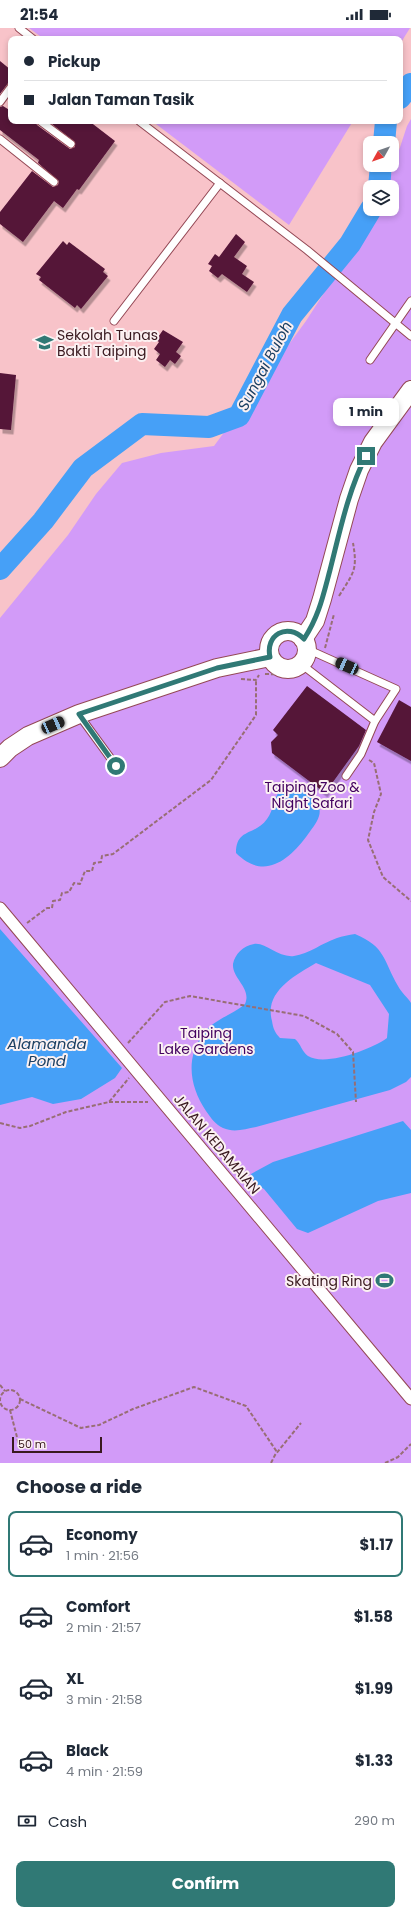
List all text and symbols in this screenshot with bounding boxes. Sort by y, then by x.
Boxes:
text: 21:54 [20,4,58,25]
text: Pickup [48,51,100,72]
text: Jalan Taman Tasik [48,89,194,110]
north arrow [363,136,399,172]
map controls [363,136,399,216]
button: layers [363,180,399,216]
water label: Sungai Buloh [232,318,297,414]
place label: Sekolah Tunas Bakti Taiping [57,325,158,361]
school or university icon: Sekolah Tunas Bakti Taiping [34,333,54,353]
callout: 1 min [333,398,399,426]
text: 1 min [349,402,383,421]
route end [357,447,375,465]
car [334,656,360,676]
car [40,715,66,735]
route start [107,757,125,775]
park label: Taiping Zoo & Night Safari [264,777,360,813]
park label: Taiping Lake Gardens [158,1023,254,1059]
water label: Alamanda Pond [6,1033,87,1071]
street label: JALAN KEDAMAIAN [169,1090,265,1198]
place label: Skating Ring [286,1271,372,1291]
sports icon: Skating Ring [375,1271,395,1291]
scale bar [12,1435,102,1454]
text: 50 m [18,1436,46,1452]
text: Choose a ride [16,1474,142,1499]
text: Economy [66,1524,138,1545]
icon: car [18,1526,54,1562]
text: $1.17 [360,1534,393,1555]
text: 1 min · 21:56 [66,1546,139,1565]
text: Comfort [66,1596,130,1617]
icon: car [18,1598,54,1634]
text: $1.58 [354,1606,393,1627]
text: 2 min · 21:57 [66,1618,141,1637]
text: XL [66,1668,84,1689]
icon: car [18,1670,54,1706]
text: $1.99 [355,1678,393,1699]
text: 3 min · 21:58 [66,1690,143,1709]
text: Black [66,1740,109,1761]
icon: car [18,1742,54,1778]
text: $1.33 [355,1750,393,1771]
text: 4 min · 21:59 [66,1762,143,1781]
icon: cash [16,1810,38,1832]
text: Cash [48,1811,87,1832]
text: 290 m [354,1811,395,1830]
button: Confirm [16,1861,395,1907]

